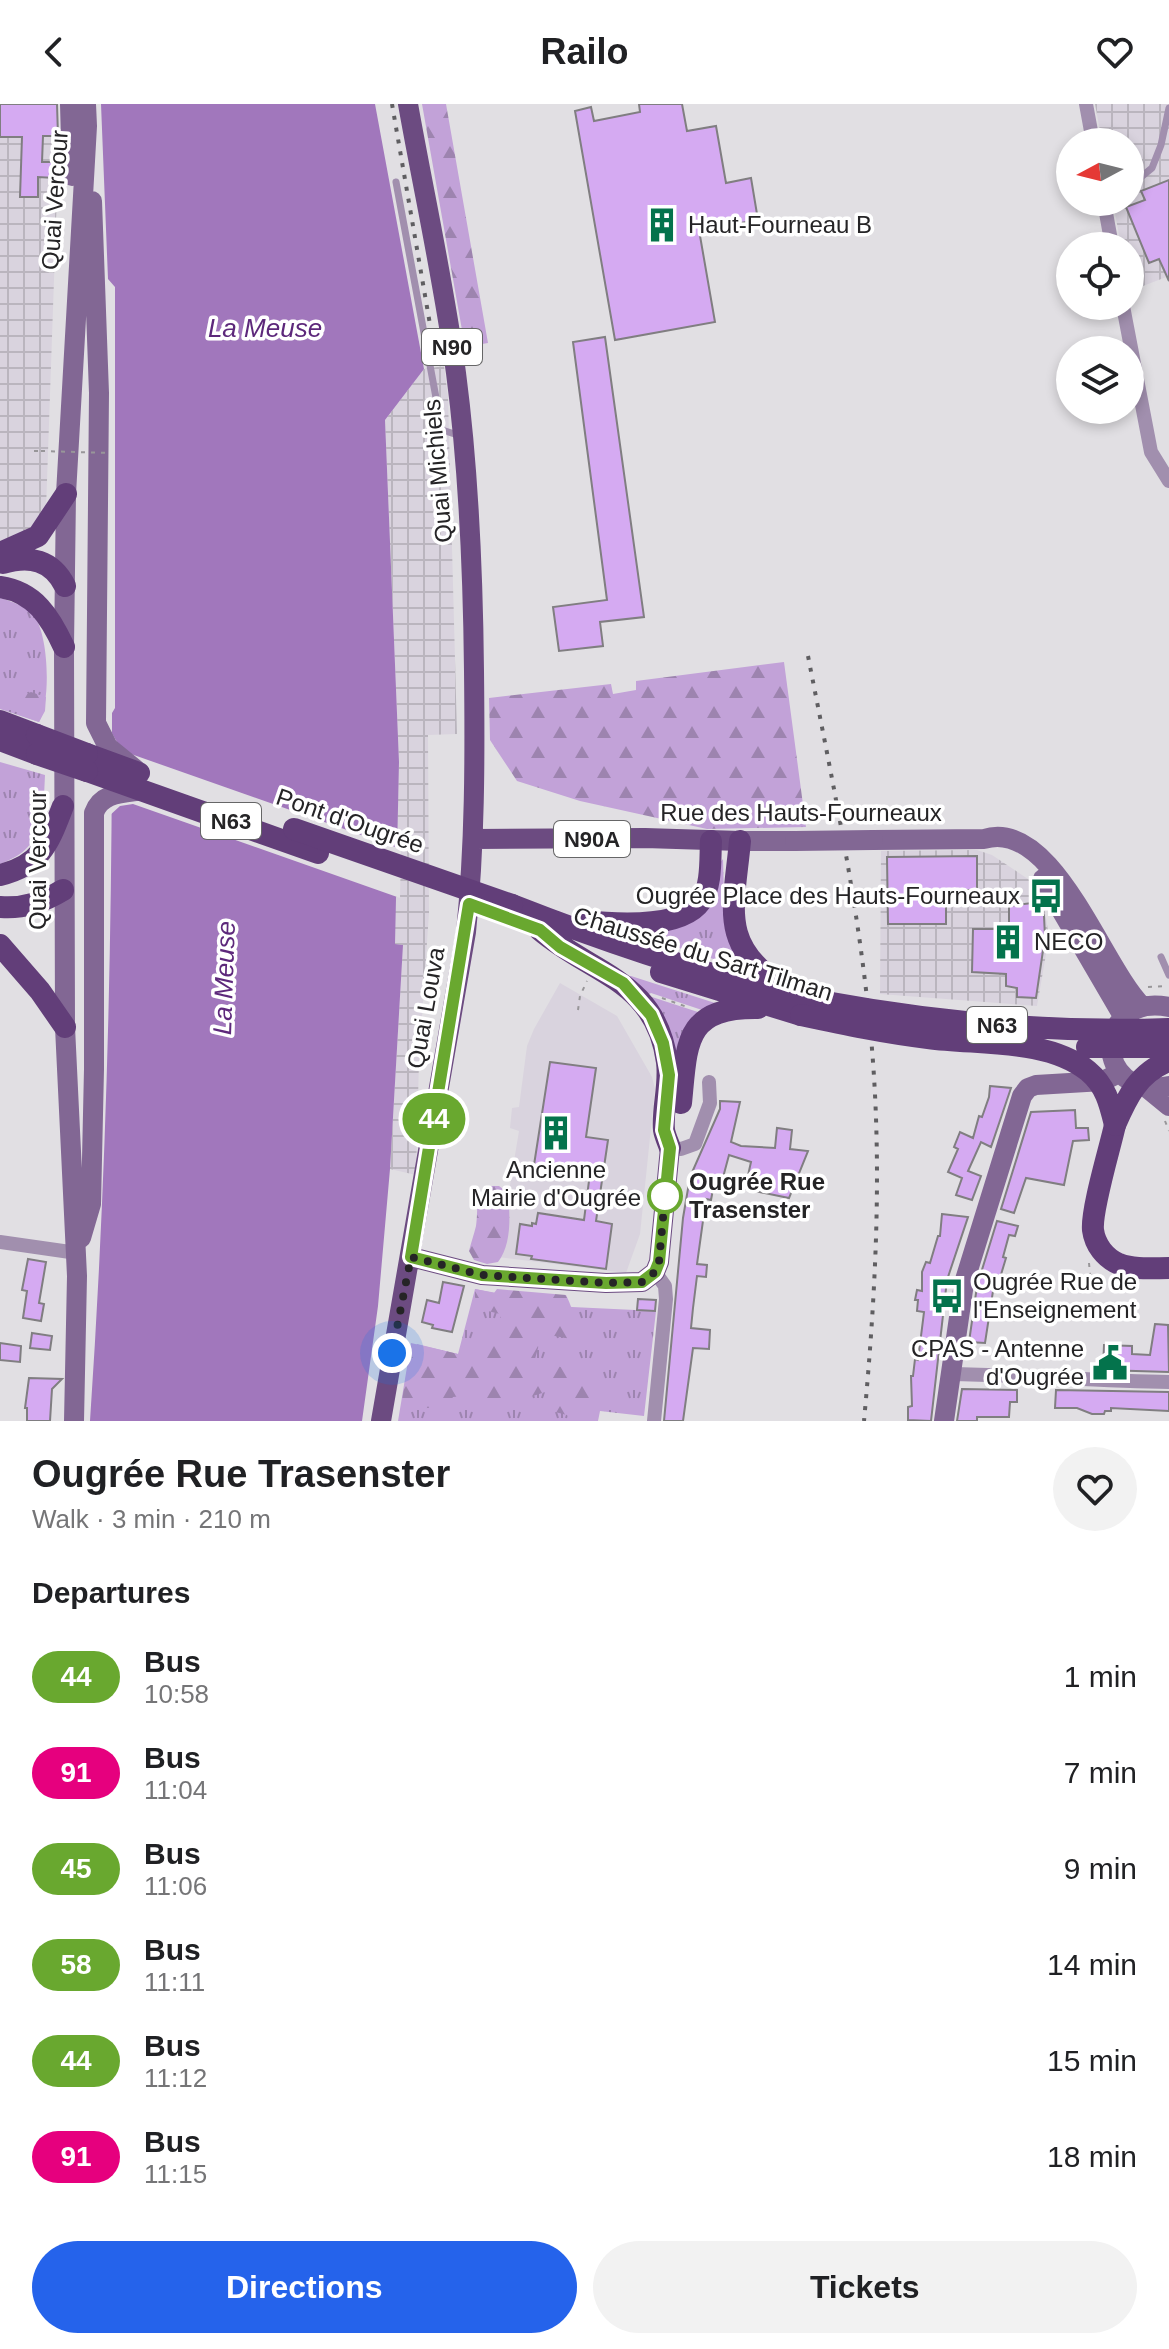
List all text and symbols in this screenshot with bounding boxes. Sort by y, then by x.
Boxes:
icon: back [32,30,76,74]
icon: heart [1093,30,1137,74]
text: Railo [540,31,629,72]
north arrow [1056,128,1144,216]
map controls [1056,128,1144,424]
street label: Quai Vercour [36,129,73,271]
building icon: Haut-Fourneau B [643,206,681,244]
place label: Haut-Fourneau B [688,211,872,238]
button: locate [1056,232,1144,320]
water label: La Meuse [208,313,322,343]
road number: N90 [422,329,482,365]
button: layers [1056,336,1144,424]
street label: Quai Michiels [418,398,457,544]
street label: Pont d'Ougrée [273,783,427,858]
street label: Quai Vercour [24,790,51,930]
street label: Rue des Hauts-Fourneaux [660,799,942,826]
road number: N63 [201,803,261,839]
road number: N90A [554,821,630,857]
bus stop icon: Ougrée Place des Hauts-Fourneaux [1027,877,1065,915]
place label: Ougrée Place des Hauts-Fourneaux [636,882,1020,909]
street label: Chaussée du Sart Tilman [570,901,836,1006]
water label: La Meuse [207,920,241,1036]
building icon: NECO [989,923,1027,961]
place label: NECO [1034,928,1103,955]
street label: Quai Louva [402,944,450,1071]
road number: N63 [967,1007,1027,1043]
line badge: 44 [398,1093,470,1145]
text: 44 [418,1103,450,1134]
building icon: Ancienne Mairie d'Ougrée [537,1114,575,1152]
place label: Ancienne Mairie d'Ougrée [471,1156,641,1211]
place label: Ougrée Rue Trasenster [689,1168,825,1223]
marker: Ougrée Rue Trasenster [648,1179,682,1213]
place label: Ougrée Rue de l'Enseignement [973,1268,1137,1323]
bus stop icon: Ougrée Rue de l'Enseignement [928,1277,966,1315]
your location [372,1333,412,1373]
place label: CPAS - Antenne d'Ougrée [911,1335,1084,1390]
public building icon: CPAS - Antenne d'Ougrée [1091,1344,1129,1382]
button: heart [1053,1447,1137,1531]
text: Ougrée Rue Trasenster [32,1453,450,1495]
text: Walk · 3 min · 210 m [32,1504,271,1534]
text: Departures [32,1576,190,1609]
text: Bus [144,1645,201,1678]
text: 1 min [1064,1660,1137,1693]
text: 44 [60,1661,92,1692]
text: 10:58 [144,1679,209,1709]
text: Bus [144,1741,201,1774]
text: 7 min [1064,1756,1137,1789]
text: 91 [60,1757,92,1788]
text: 11:04 [144,1775,207,1805]
text: Bus [144,1837,201,1870]
text: 9 min [1064,1852,1137,1885]
text: 45 [60,1853,92,1884]
text: 11:06 [144,1871,207,1901]
text: Bus [144,1933,201,1966]
text: 14 min [1047,1948,1137,1981]
text: 58 [60,1949,92,1980]
text: 11:11 [144,1967,205,1997]
text: Bus [144,2029,201,2062]
text: 15 min [1047,2044,1137,2077]
text: 44 [60,2045,92,2076]
text: 11:12 [144,2063,207,2093]
text: Bus [144,2125,201,2158]
text: 18 min [1047,2140,1137,2173]
text: 91 [60,2141,92,2172]
text: 11:15 [144,2159,207,2189]
button: Directions [32,2241,577,2333]
button: Tickets [593,2241,1137,2333]

